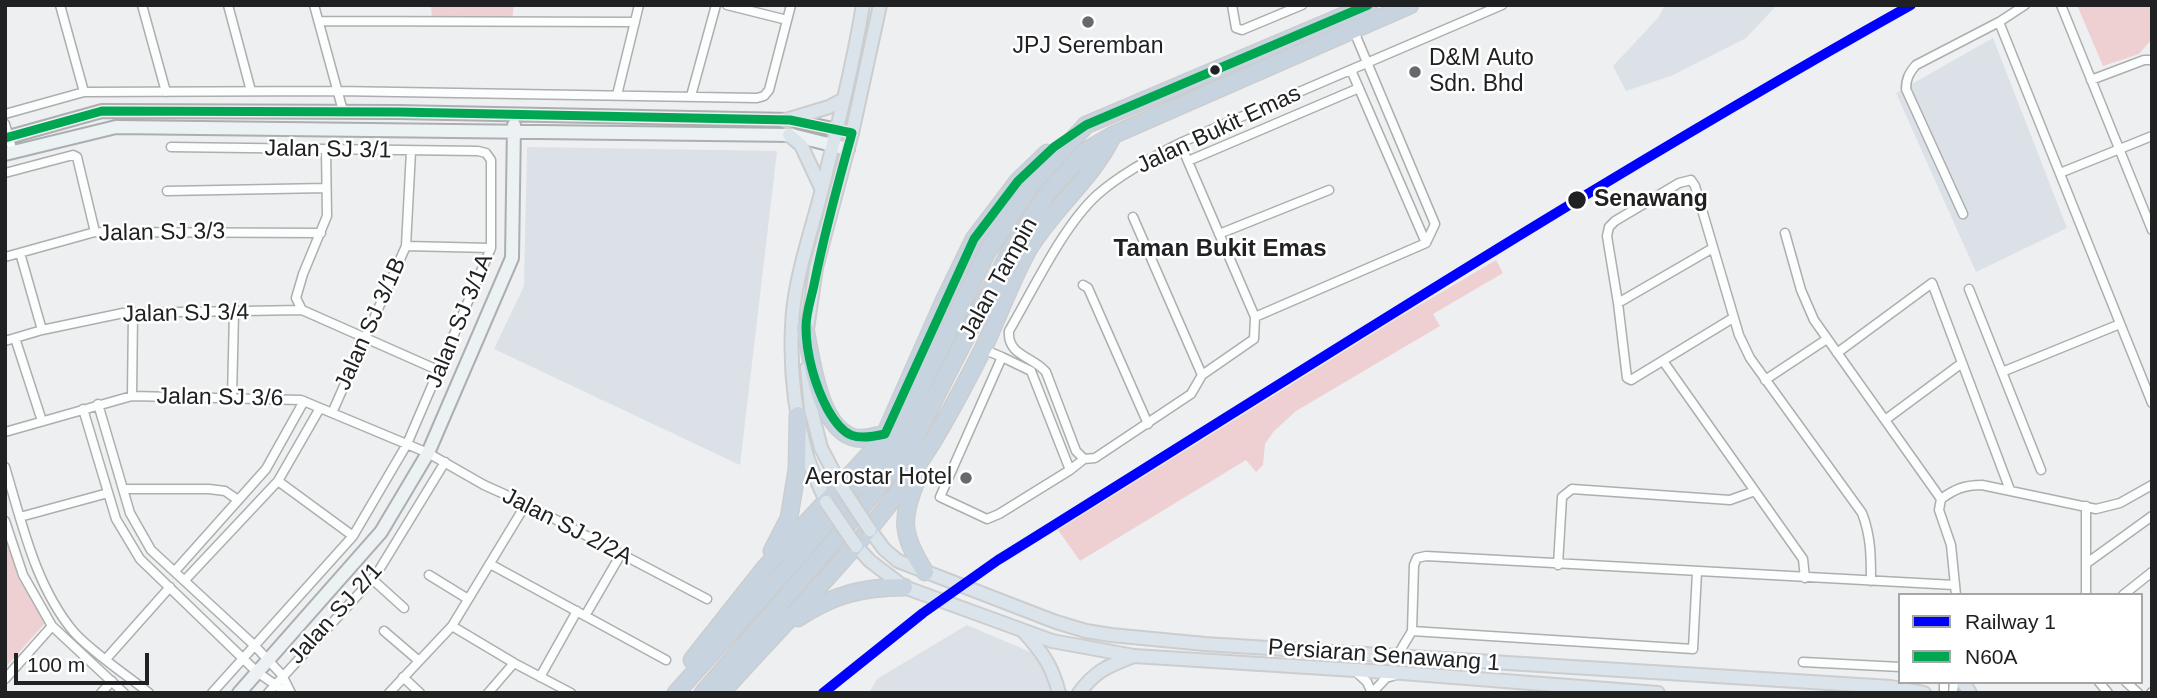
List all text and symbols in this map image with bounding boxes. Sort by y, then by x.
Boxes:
marker: JPJ Seremban [1080,14,1096,30]
place label: JPJ Seremban [1013,33,1163,61]
place label: D&M Auto Sdn. Bhd [1429,45,1534,99]
unlabelled marker [1208,63,1222,77]
marker: D&M Auto Sdn. Bhd [1407,64,1423,80]
street label: Jalan Bukit Emas [1133,80,1305,180]
street label: Jalan SJ 3/1 [264,135,392,165]
place label: Senawang [1594,186,1708,214]
marker: Senawang [1566,189,1588,211]
street label: Jalan Tampin [954,213,1044,345]
street label: Jalan SJ 3/3 [98,218,226,248]
district label: Taman Bukit Emas [1114,235,1326,263]
street label: Jalan SJ 3/1A [421,250,499,392]
street label: Jalan SJ 3/1B [330,254,412,394]
street label: Jalan SJ 3/4 [122,299,250,329]
street label: Jalan SJ 3/6 [156,383,284,413]
place label: Aerostar Hotel [805,464,952,492]
marker: Aerostar Hotel [958,470,974,486]
street label: Jalan SJ 2/2A [498,482,636,572]
street label: Jalan SJ 2/1 [283,558,389,670]
legend [1898,593,2143,684]
text: Railway 1 [1965,610,2056,633]
street label: Persiaran Senawang 1 [1267,634,1501,678]
scale bar [18,638,152,682]
text: N60A [1965,645,2018,668]
text: 100 m [27,653,85,676]

